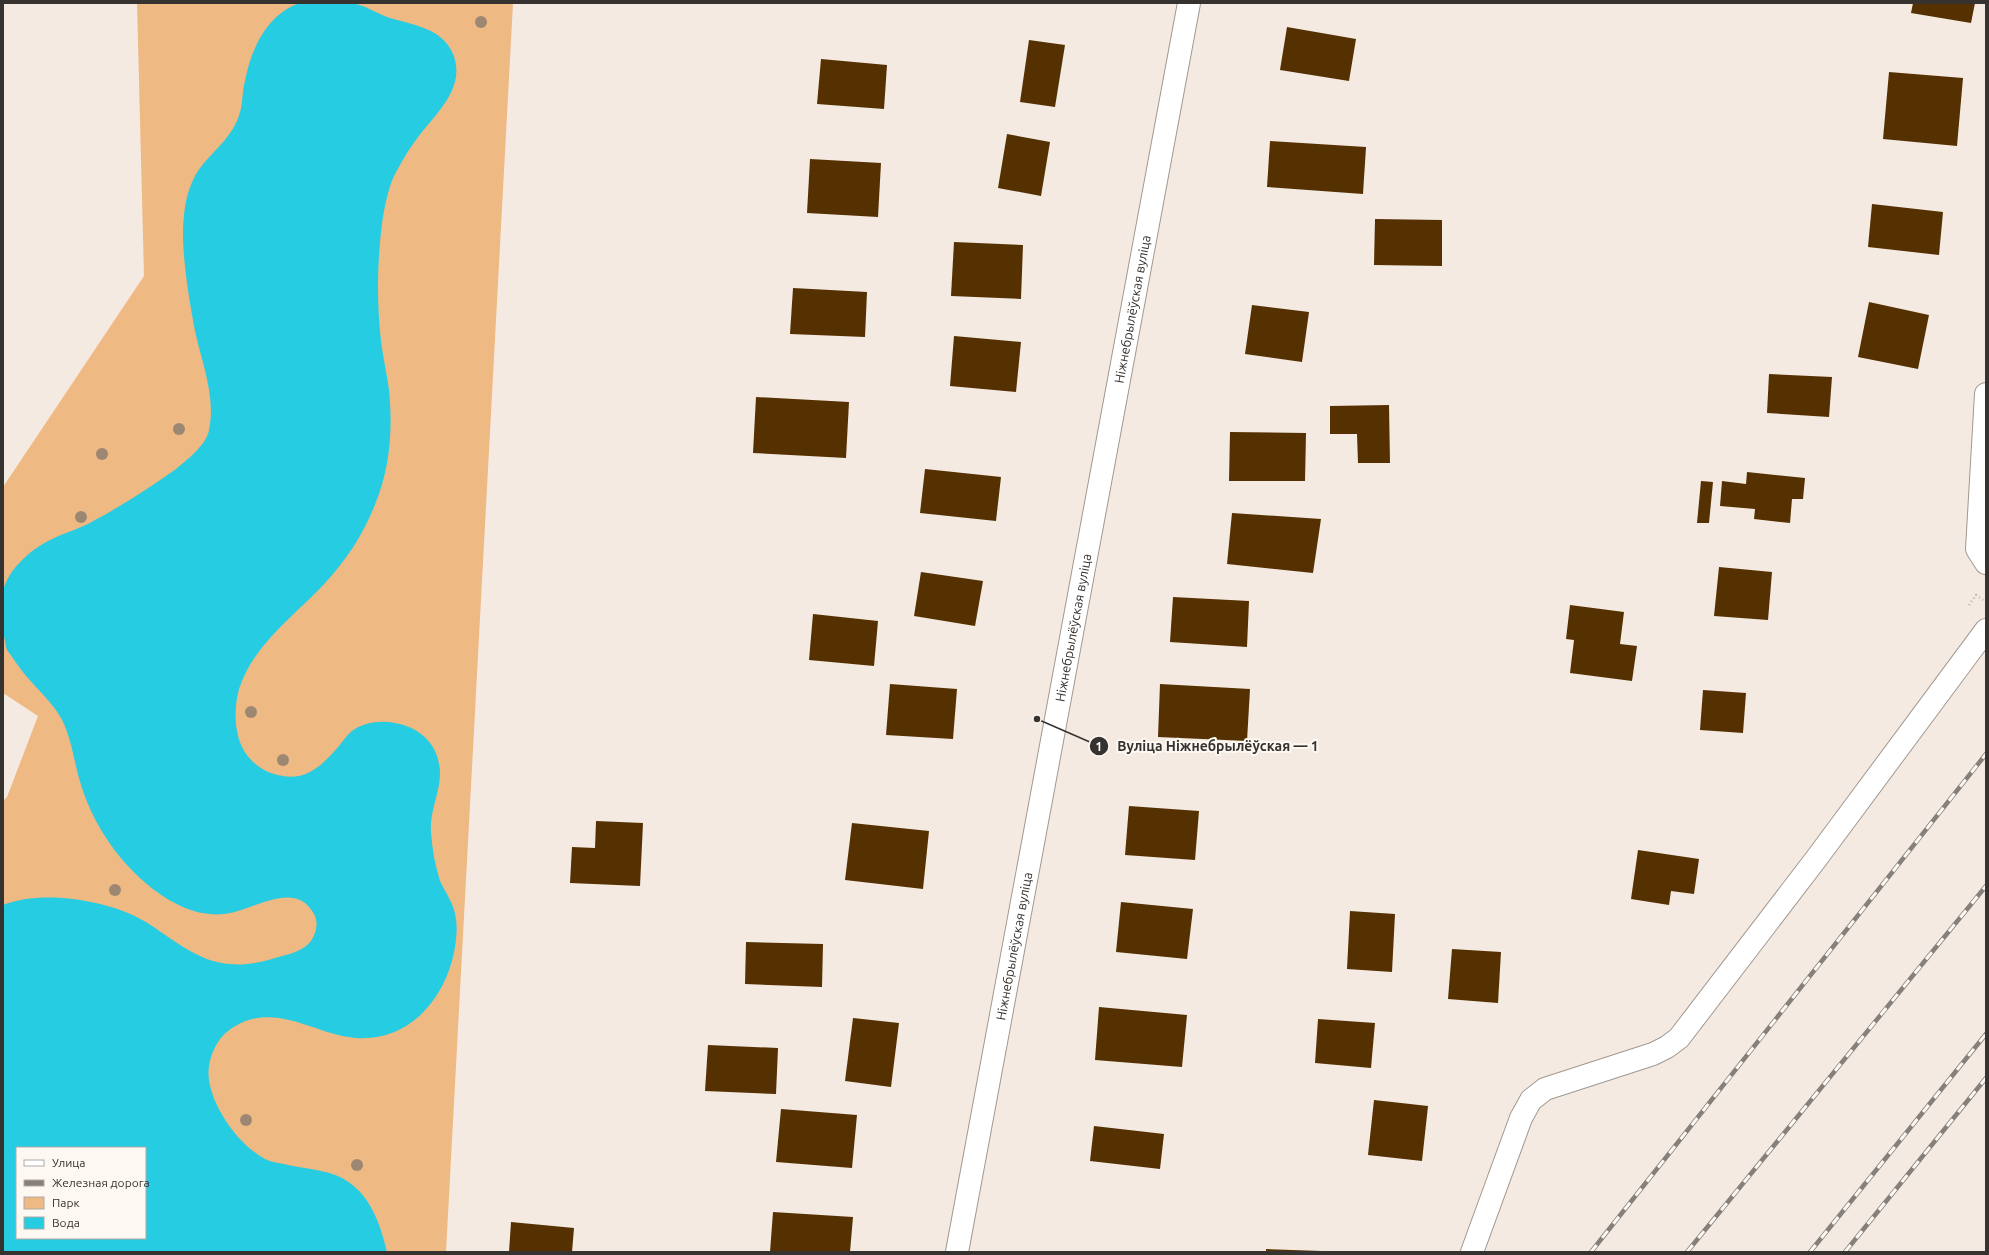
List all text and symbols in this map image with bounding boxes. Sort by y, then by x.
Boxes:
street label: Ніжнебрылёўская вуліца [1112,234,1153,384]
street label: Ніжнебрылёўская вуліца [1052,553,1094,703]
callout: Вуліца Ніжнебрылёўская — 1 [1089,733,1327,759]
text: Вуліца Ніжнебрылёўская — 1 [1117,738,1319,754]
text: 1 [1096,740,1102,753]
street label: Ніжнебрылёўская вуліца [993,871,1034,1021]
legend [16,1147,146,1239]
text: Улица [52,1156,85,1169]
text: Железная дорога [52,1176,150,1189]
text: Парк [52,1196,80,1209]
text: Вода [52,1216,80,1229]

